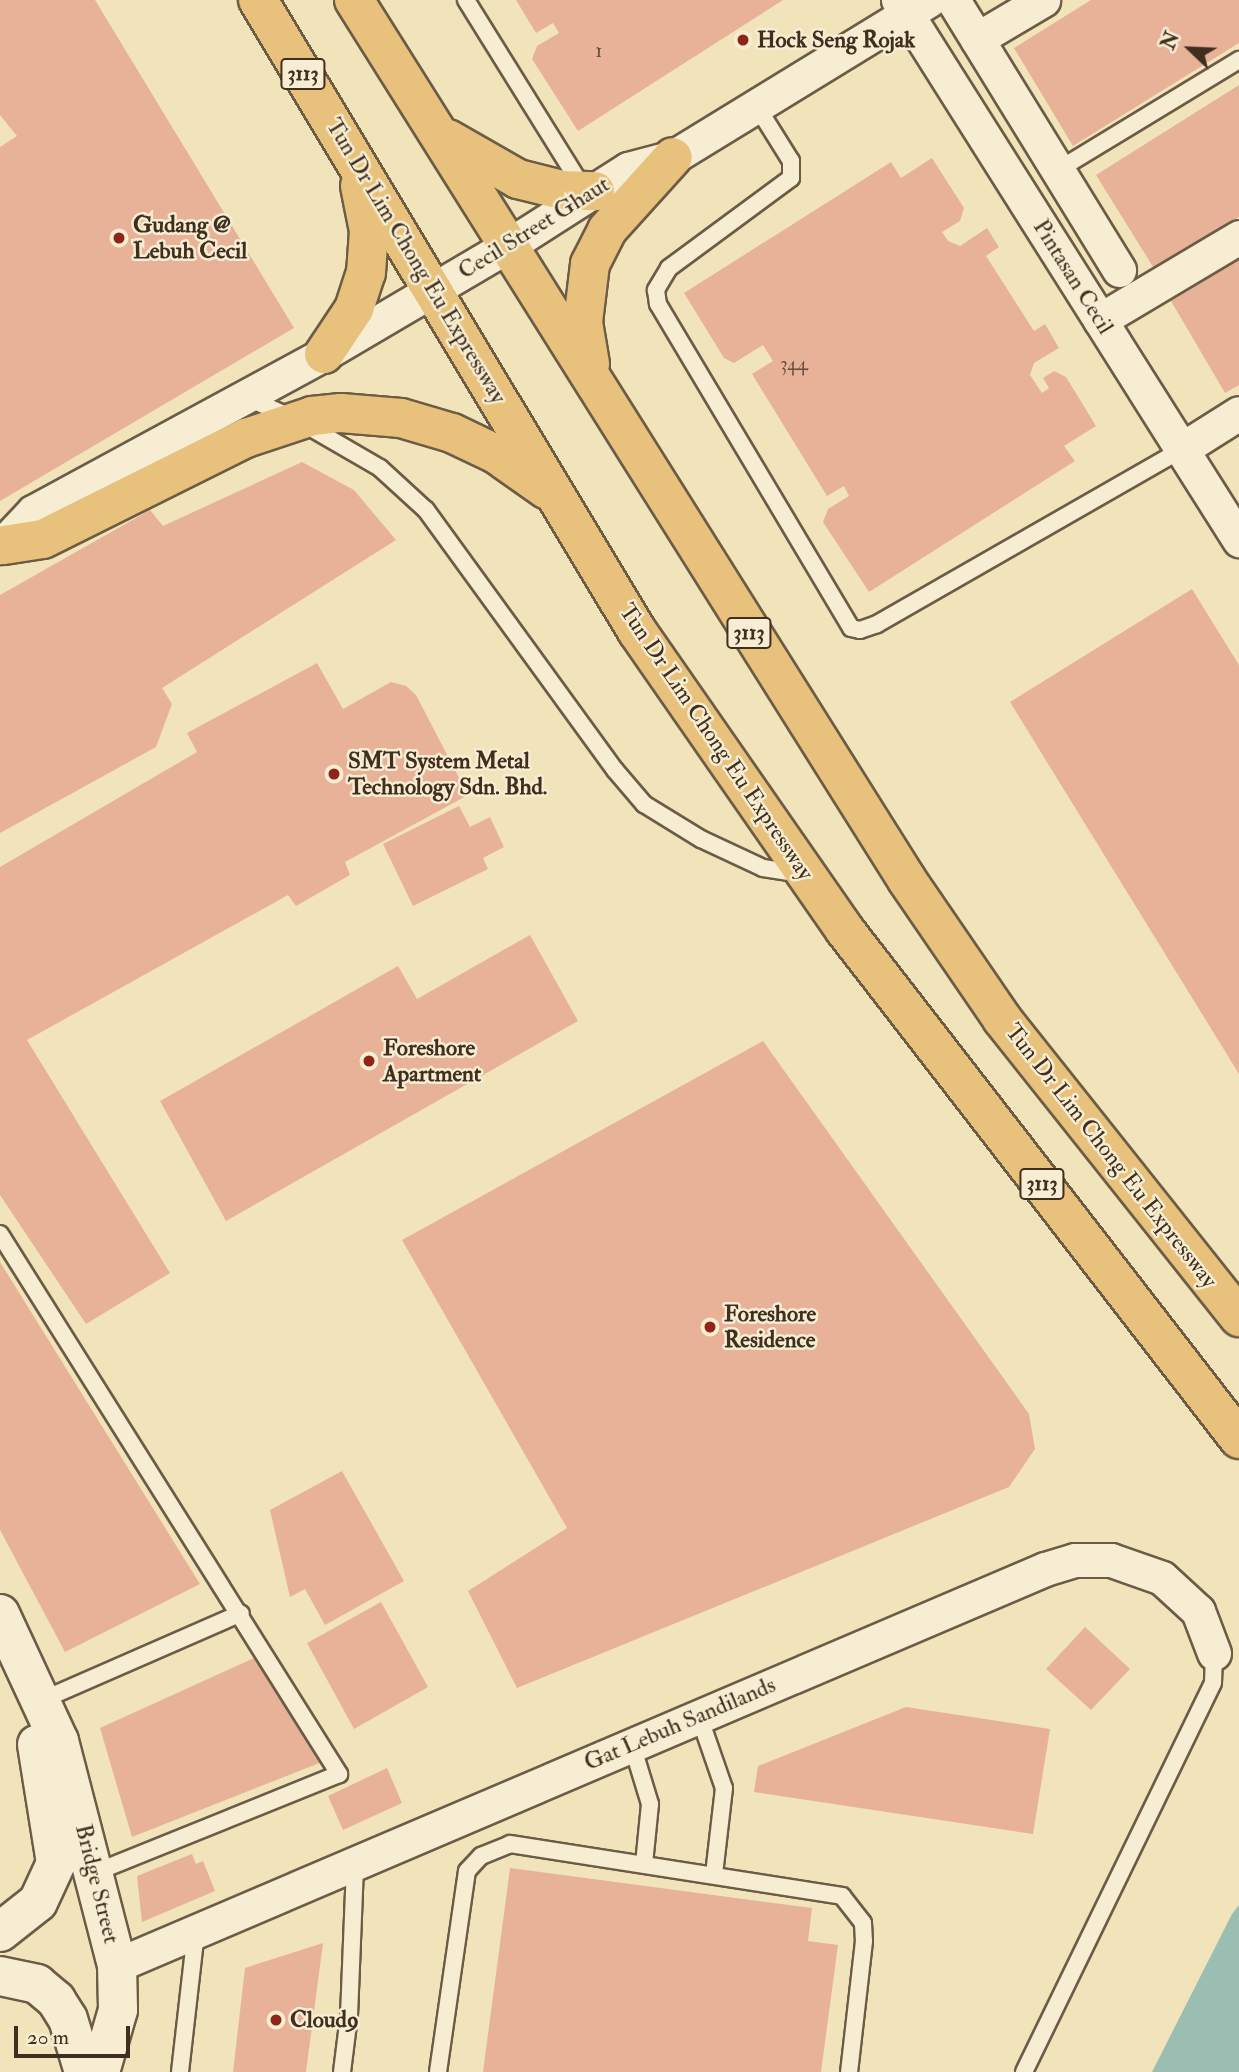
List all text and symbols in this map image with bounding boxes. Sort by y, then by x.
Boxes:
north arrow [1155,14,1225,84]
place label: Hock Seng Rojak [757,26,915,54]
text: N [1156,28,1185,53]
marker: Hock Seng Rojak [735,32,751,48]
house number: 1 [596,41,602,63]
road number: 3113 [280,56,326,92]
street label: Tun Dr Lim Chong Eu Expressway [320,113,512,409]
street label: Cecil Street Ghaut [453,170,615,286]
place label: Gudang @ Lebuh Cecil [133,211,247,265]
street label: Pintasan Cecil [1027,215,1119,339]
marker: Gudang @ Lebuh Cecil [111,230,127,246]
house number: 344 [780,354,808,376]
street label: Tun Dr Lim Chong Eu Expressway [613,598,819,886]
road number: 3113 [726,616,772,650]
place label: SMT System Metal Technology Sdn. Bhd. [348,747,547,801]
marker: SMT System Metal Technology Sdn. Bhd. [326,766,342,782]
street label: Tun Dr Lim Chong Eu Expressway [999,1018,1223,1294]
place label: Foreshore Apartment [383,1034,481,1088]
marker: Foreshore Apartment [361,1053,377,1069]
road number: 3113 [1019,1166,1065,1202]
place label: Foreshore Residence [724,1300,816,1354]
marker: Foreshore Residence [702,1319,718,1335]
street label: Gat Lebuh Sandilands [580,1671,780,1777]
street label: Bridge Street [69,1821,125,1947]
place label: Cloud9 [290,2006,359,2034]
scale bar [18,2012,133,2056]
marker: Cloud9 [268,2012,284,2028]
text: 20 m [27,2024,69,2051]

